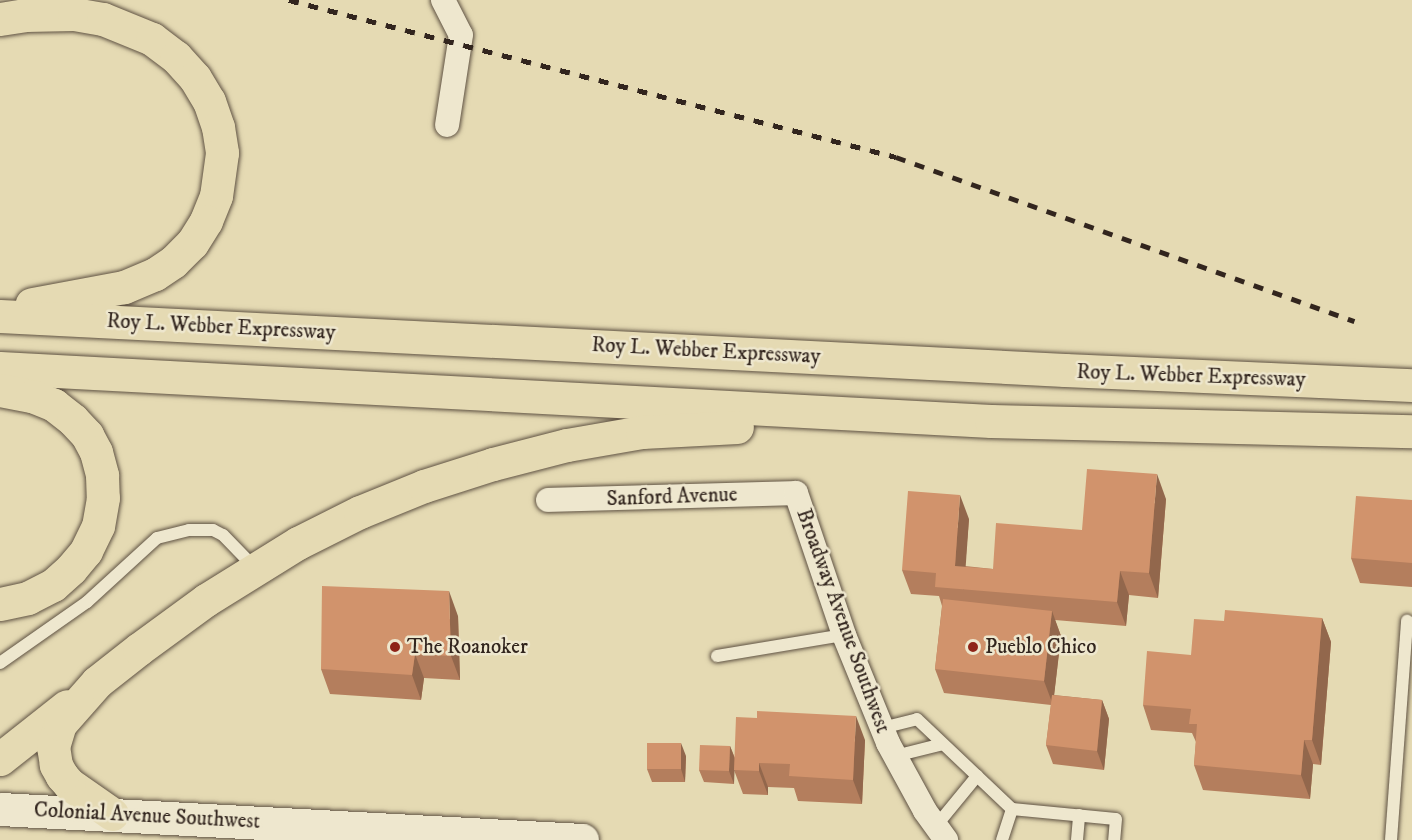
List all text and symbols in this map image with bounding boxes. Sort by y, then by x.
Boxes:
street label: Roy L. Webber Expressway [106,308,336,346]
street label: Roy L. Webber Expressway [591,332,821,370]
street label: Roy L. Webber Expressway [1076,359,1306,393]
street label: Sanford Avenue [606,482,738,512]
street label: Broadway Avenue Southwest [791,505,895,737]
place label: The Roanoker [407,634,528,660]
place label: Pueblo Chico [985,634,1096,660]
marker: The Roanoker [388,640,402,654]
marker: Pueblo Chico [966,640,980,654]
street label: Colonial Avenue Southwest [33,797,261,835]

